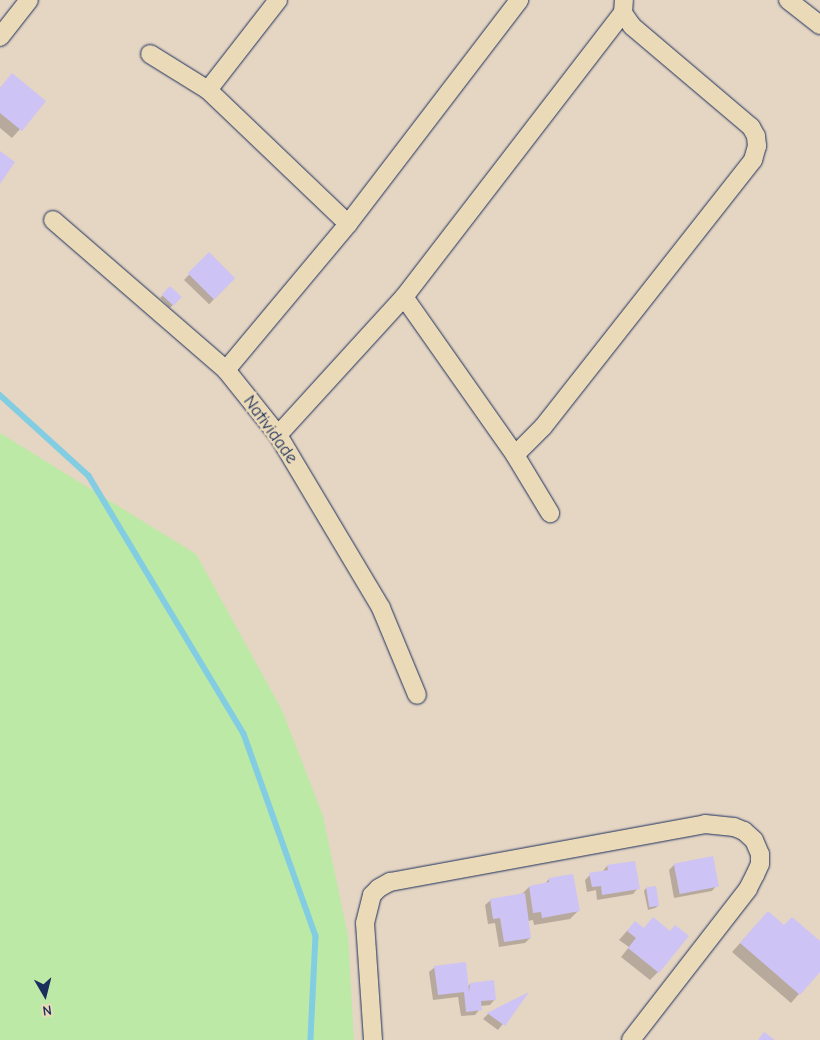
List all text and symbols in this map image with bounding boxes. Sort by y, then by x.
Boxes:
street label: Natividade [238,392,302,468]
north arrow [20,970,70,1020]
text: N [41,1001,53,1019]

